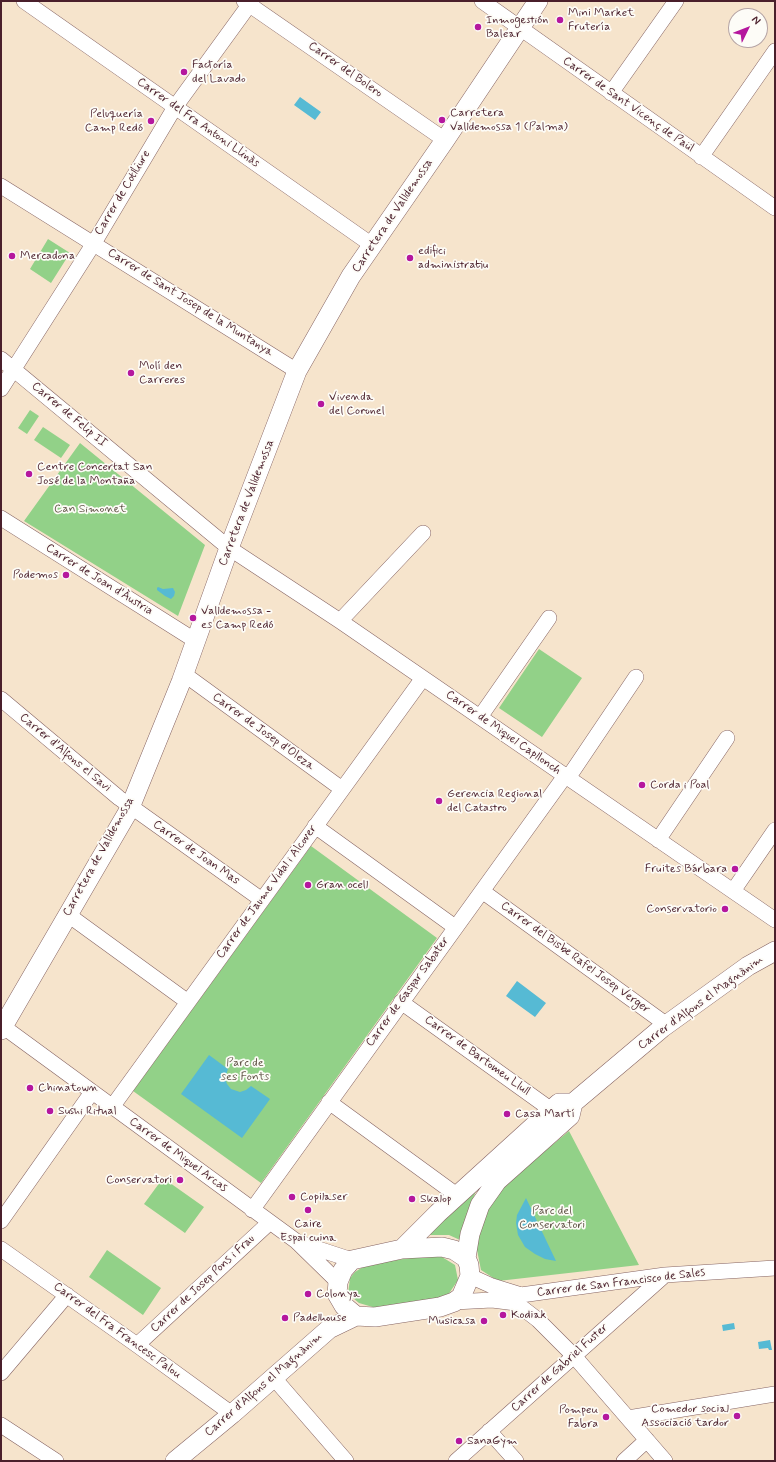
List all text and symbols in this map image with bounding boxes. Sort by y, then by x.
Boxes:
place label: Mini Market Frutería [568,6,634,34]
north arrow [728,8,768,48]
place label: Inmogestión Balear [486,13,548,41]
text: N [748,13,764,28]
marker: Mini Market Frutería [555,15,565,25]
marker: Inmogestión Balear [473,22,483,32]
street label: Carrer del Bolero [305,39,385,101]
street label: Carrer de Sant Vicenç de Paül [560,54,696,156]
place label: Factoría del Lavado [192,58,246,86]
marker: Factoría del Lavado [179,67,189,77]
street label: Carrer del Fra Antoni Llinàs [134,75,262,171]
place label: Carretera Valldemossa 1 (Palma) [450,106,568,134]
place label: Peluquería Camp Redó [85,107,143,135]
marker: Carretera Valldemossa 1 (Palma) [437,115,447,125]
marker: Peluquería Camp Redó [146,116,156,126]
street label: Carrer de Cotlliure [92,148,154,238]
street label: Carretera de Valldemossa [350,156,436,276]
place label: edifici administratiu [418,244,488,272]
street label: Carrer de Sant Josep de la Muntanya [104,246,276,360]
place label: Mercadona [20,249,75,263]
marker: Mercadona [7,251,17,261]
marker: edifici administratiu [405,253,415,263]
place label: Molí den Carreres [139,359,185,387]
marker: Molí den Carreres [126,368,136,378]
street label: Carrer de Felip II [28,379,110,451]
place label: Vivenda del Coronel [329,390,385,418]
marker: Vivenda del Coronel [316,399,326,409]
street label: Carretera de Valldemossa [216,438,278,568]
place label: Centre Concertat San José de la Montaña [37,460,153,488]
marker: Centre Concertat San José de la Montaña [24,469,34,479]
park label: Can Simonet [54,502,126,516]
street label: Carrer de Joan d'Àustria [43,541,155,619]
place label: Podemos [13,568,58,582]
marker: Podemos [61,570,71,580]
place label: Valldemossa - es Camp Redó [201,604,274,632]
marker: Valldemossa - es Camp Redó [188,613,198,623]
street label: Carrer de Miquel Capllonch [443,688,563,778]
street label: Carrer de Josep d'Oleza [209,690,317,774]
street label: Carrer d'Alfons el Savi [16,711,114,795]
place label: Corda i Poal [650,778,709,792]
marker: Corda i Poal [637,780,647,790]
place label: Gerencia Regional del Catastro [447,787,542,815]
street label: Carretera de Valldemossa [60,795,138,919]
marker: Gerencia Regional del Catastro [434,796,444,806]
street label: Carrer de Joan Mas [150,818,242,888]
street label: Carrer de Jaume Vidal i Alcover [214,822,320,962]
place label: Fruites Bárbara [645,862,727,876]
marker: Fruites Bárbara [730,864,740,874]
place label: Gran ocell [316,878,368,892]
marker: Gran ocell [303,880,313,890]
street label: Carrer del Bisbe Rafel Josep Verger [497,899,653,1017]
place label: Conservatorio [646,902,717,916]
marker: Conservatorio [720,904,730,914]
street label: Carrer de Gaspar Sabater [363,934,453,1050]
street label: Carrer d'Alfons el Magnànim [636,953,766,1053]
street label: Carrer de Bartomeu Llull [421,1013,533,1099]
park label: Parc de ses Fonts [221,1056,269,1084]
place label: Chinatown [38,1081,98,1095]
marker: Chinatown [25,1083,35,1093]
place label: Sushi Ritual [58,1104,117,1118]
marker: Sushi Ritual [45,1106,55,1116]
place label: Casa Martí [515,1107,575,1121]
marker: Casa Martí [502,1109,512,1119]
street label: Carrer de Miquel Arcas [126,1115,230,1195]
place label: Conservatori [106,1173,172,1187]
marker: Conservatori [175,1175,185,1185]
place label: Copilaser [300,1190,347,1204]
marker: Copilaser [287,1192,297,1202]
place label: Skalop [420,1192,452,1206]
marker: Skalop [407,1194,417,1204]
park label: Parc del Conservatori [519,1204,585,1232]
marker: Caire Espai cuina [303,1205,313,1215]
place label: Caire Espai cuina [280,1217,336,1245]
street label: Carrer de Josep Pons i Frau [148,1232,258,1336]
street label: Carrer de San Francisco de Sales [536,1266,706,1300]
street label: Carrer del Fra Francesc Palou [50,1280,184,1382]
place label: Colonya [316,1287,360,1301]
marker: Colonya [303,1289,313,1299]
place label: Kodiak [511,1308,547,1322]
marker: Kodiak [498,1310,508,1320]
place label: Padelhouse [293,1311,347,1325]
marker: Padelhouse [280,1313,290,1323]
place label: Musicasa [428,1314,476,1328]
marker: Musicasa [479,1316,489,1326]
street label: Carrer de Gabriel Fuster [509,1321,611,1415]
street label: Carrer d'Alfons el Magnànim [202,1330,326,1440]
place label: Comedor social Associació tardor [641,1402,729,1430]
place label: Pompeu Fabra [559,1403,598,1431]
marker: Comedor social Associació tardor [732,1411,742,1421]
marker: Pompeu Fabra [601,1412,611,1422]
place label: SanaGym [467,1434,517,1448]
marker: SanaGym [454,1436,464,1446]

